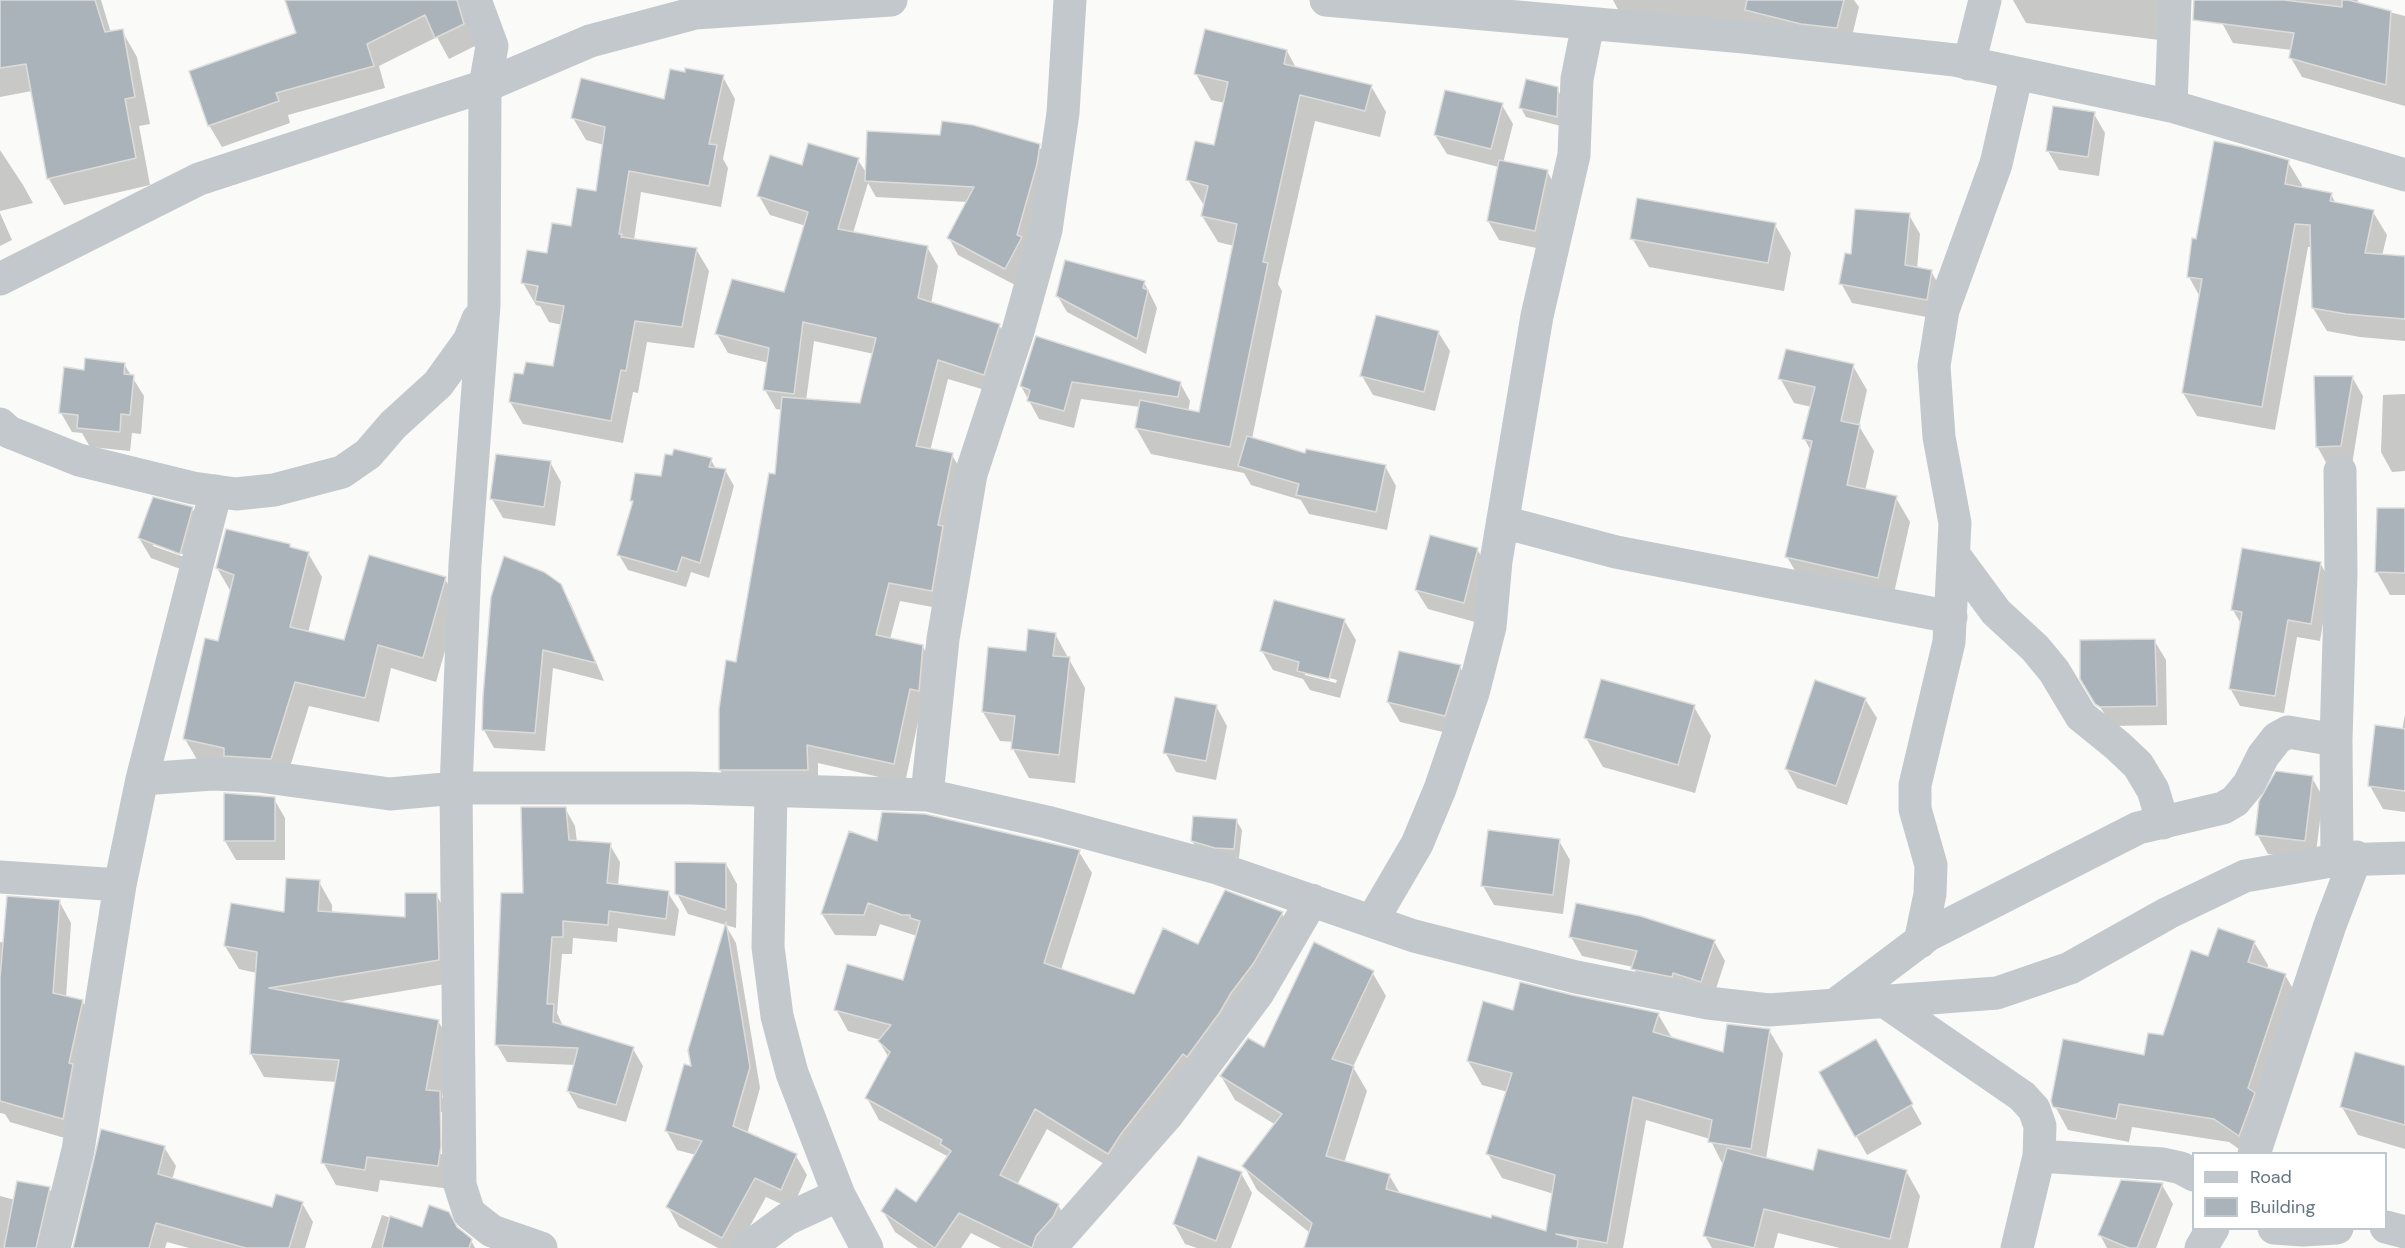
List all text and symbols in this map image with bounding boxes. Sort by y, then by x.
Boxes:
legend [2192,1152,2387,1230]
text: Road [2250,1165,2292,1189]
text: Building [2250,1195,2315,1219]

